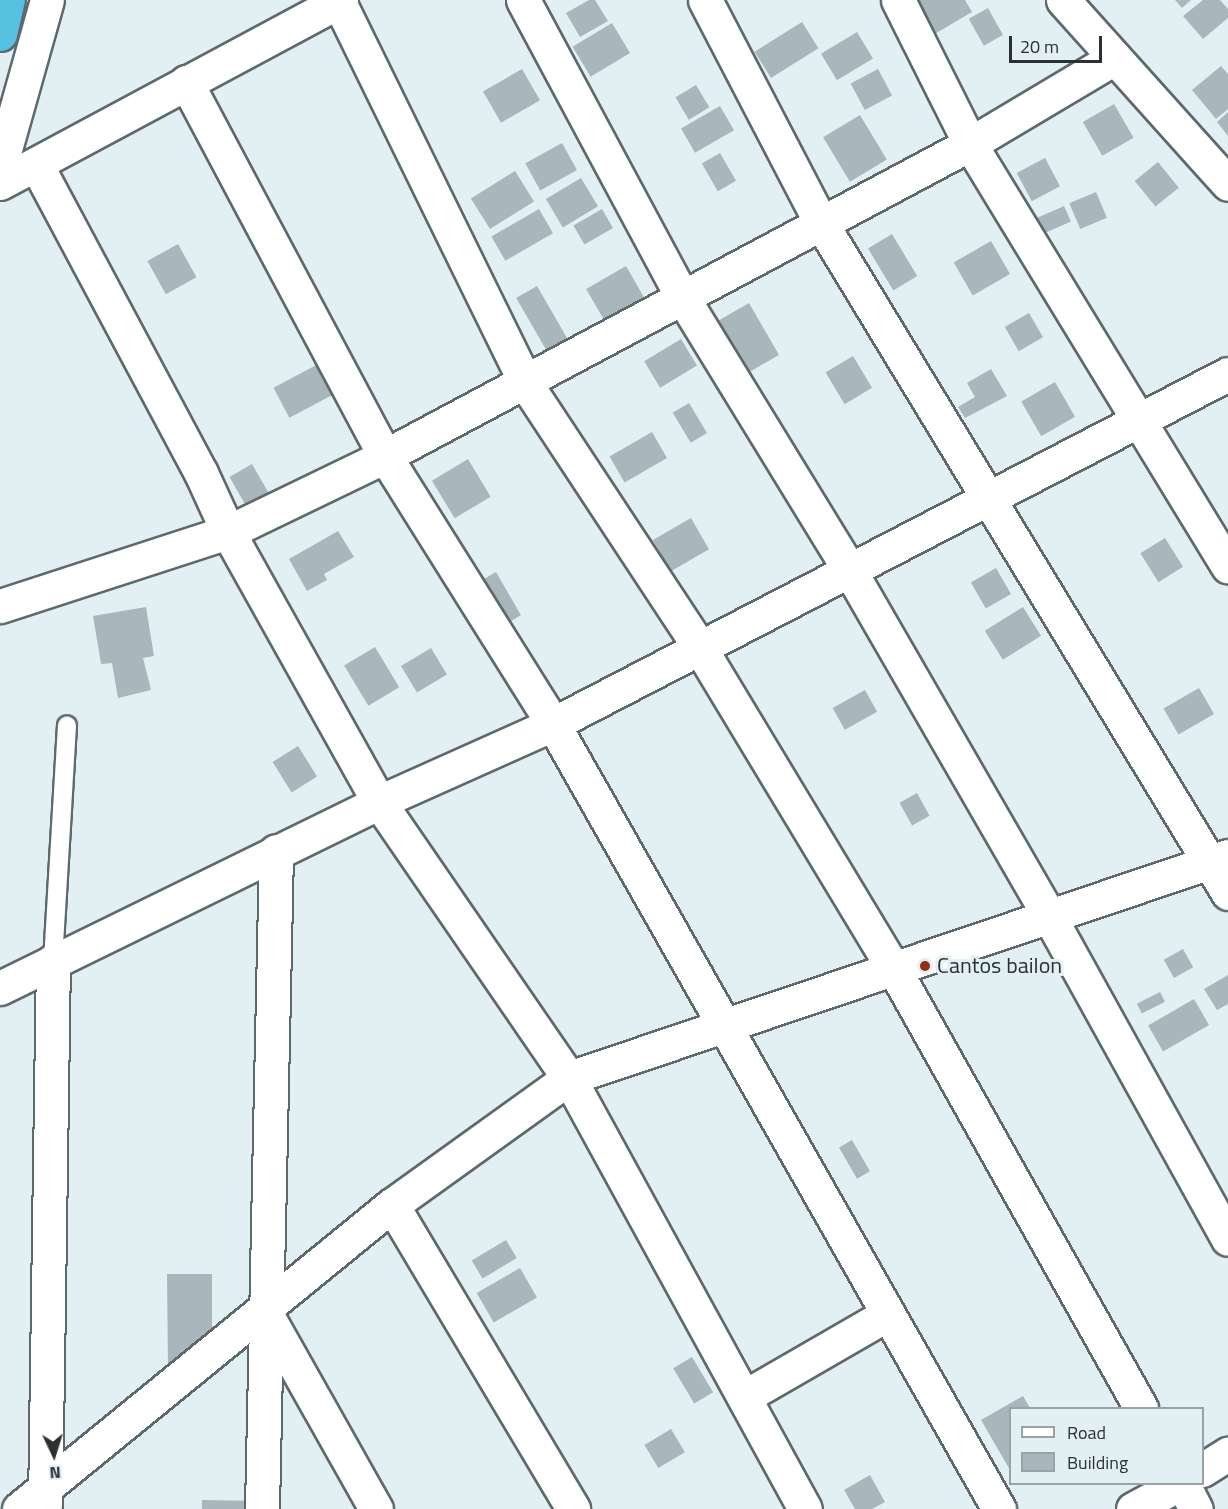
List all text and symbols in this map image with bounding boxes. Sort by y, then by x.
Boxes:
scale bar [1012,24,1105,62]
text: 20 m [1020,33,1059,60]
place label: Cantos bailon [937,953,1062,979]
marker: Cantos bailon [918,959,932,973]
legend [1009,1407,1204,1485]
text: Road [1067,1419,1106,1446]
north arrow [24,1425,84,1485]
text: Building [1067,1449,1128,1476]
text: N [49,1461,62,1485]

